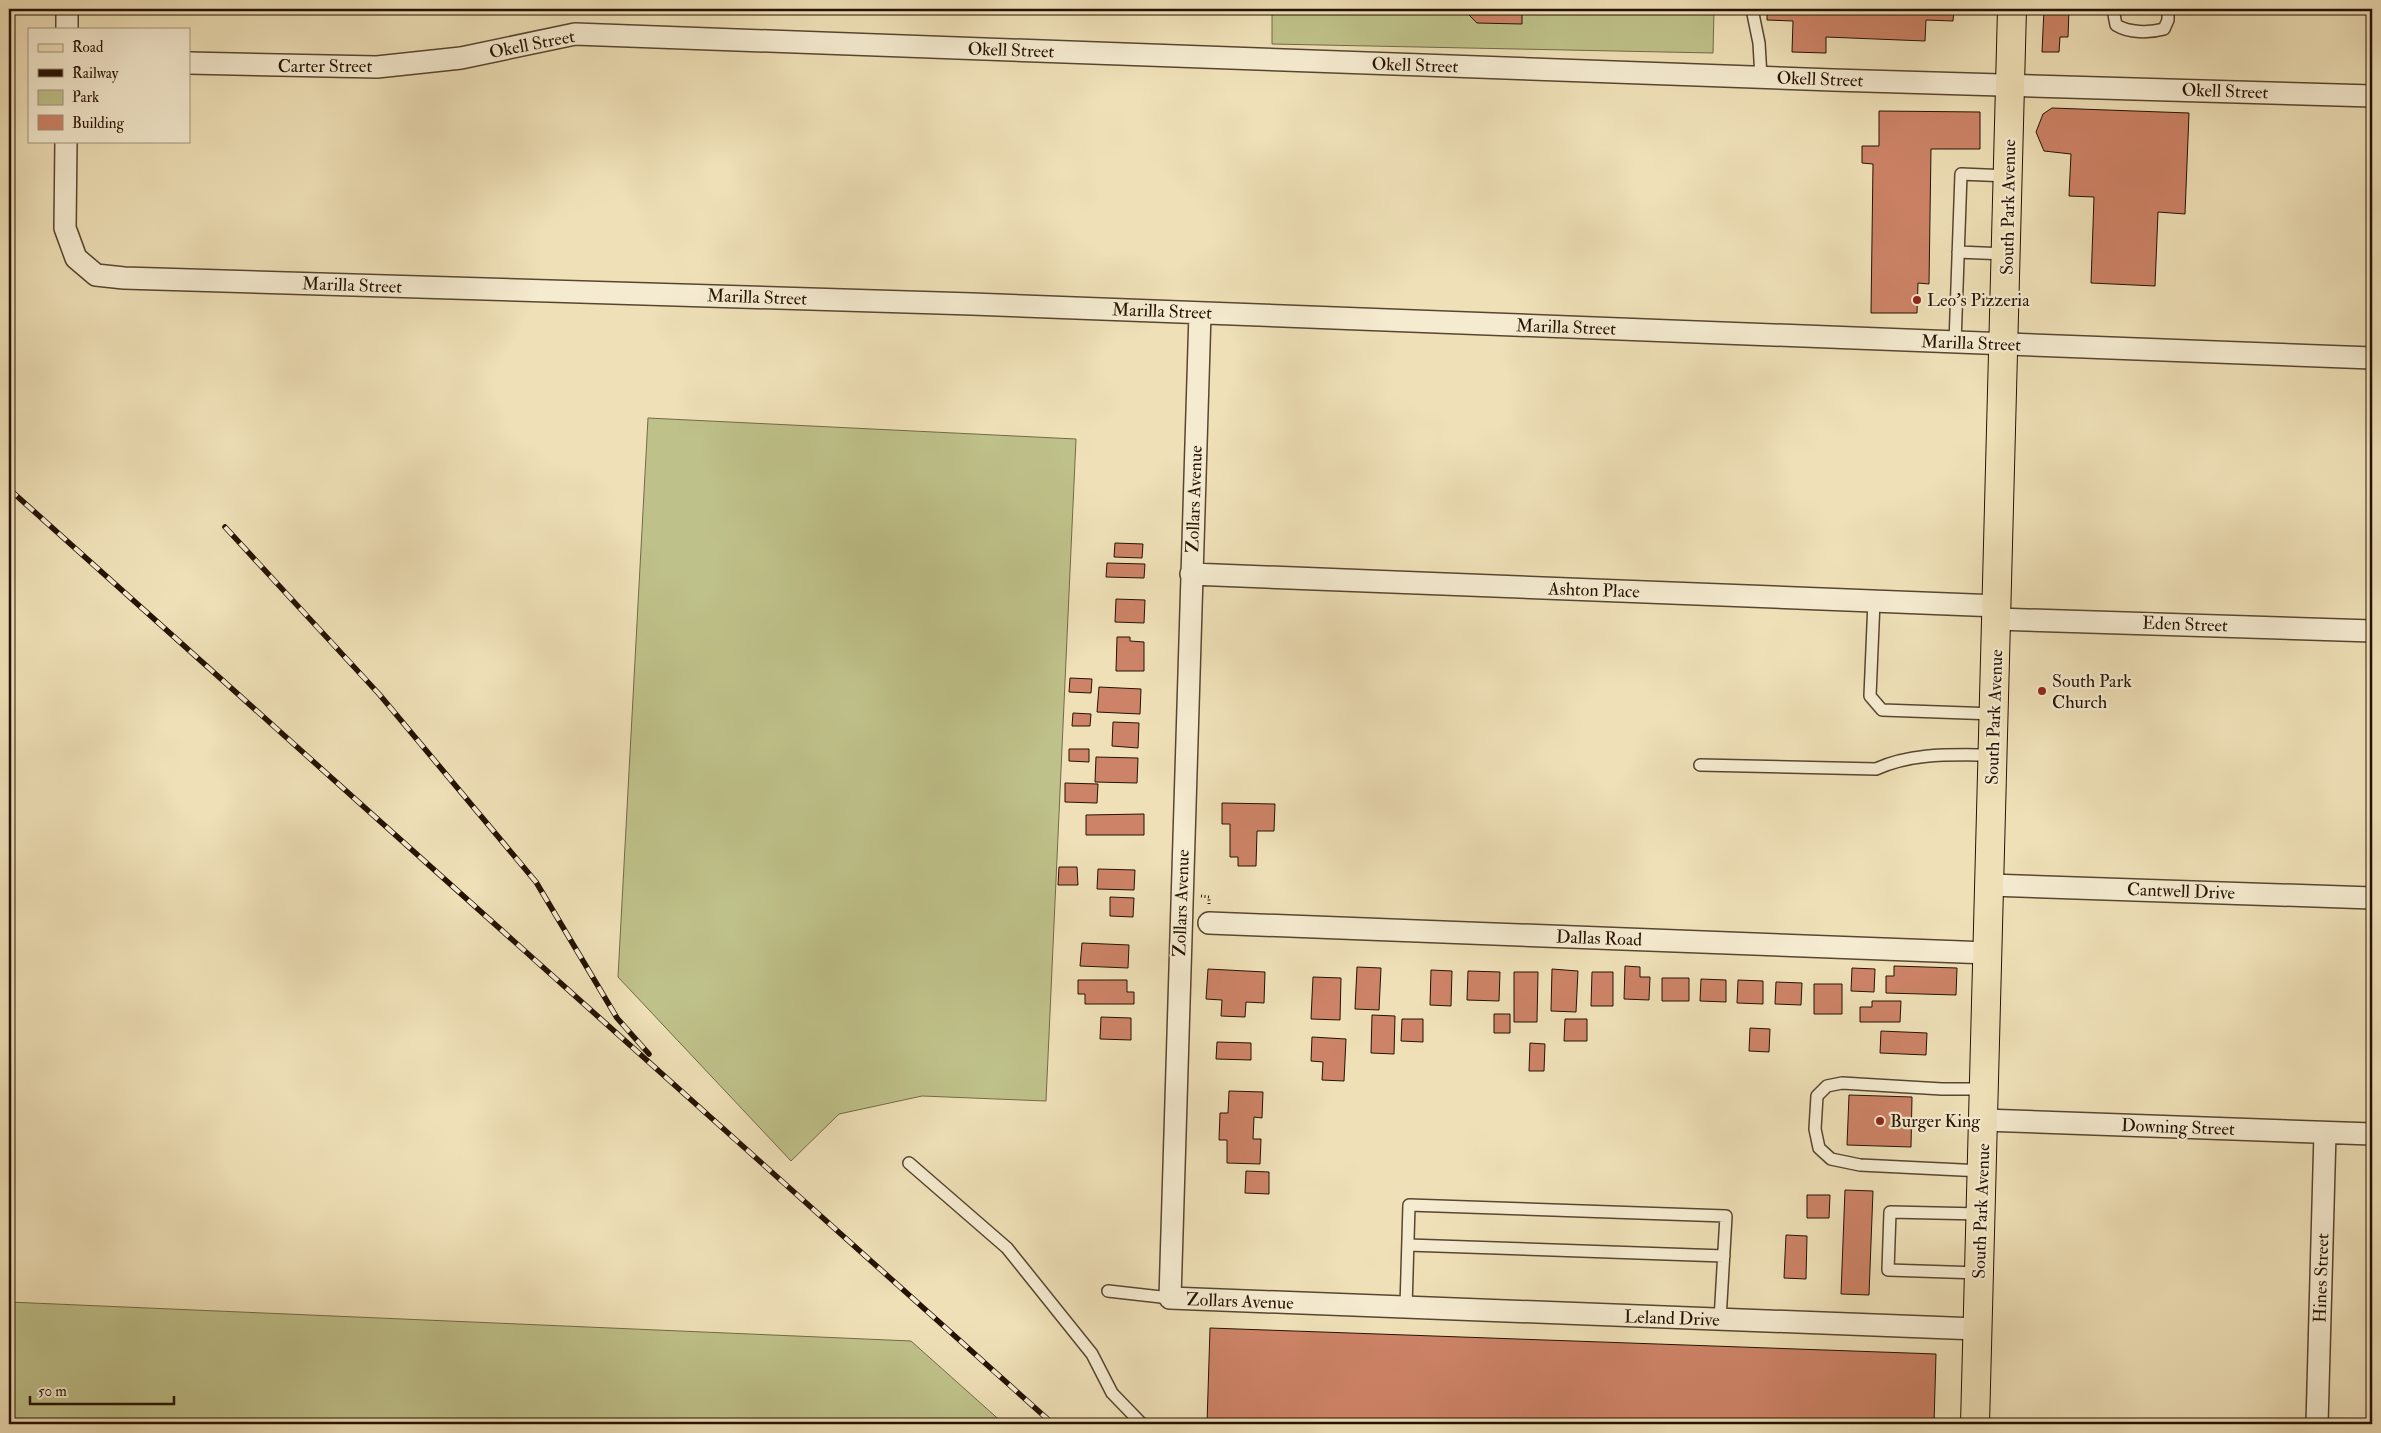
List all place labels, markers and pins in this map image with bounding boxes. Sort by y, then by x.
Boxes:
place label: Leo's Pizzeria [1927,289,2030,312]
marker: Leo's Pizzeria [1911,294,1923,306]
place label: South Park Church [2052,670,2132,714]
marker: South Park Church [2036,685,2048,697]
place label: Burger King [1890,1110,1981,1133]
marker: Burger King [1874,1115,1886,1127]

